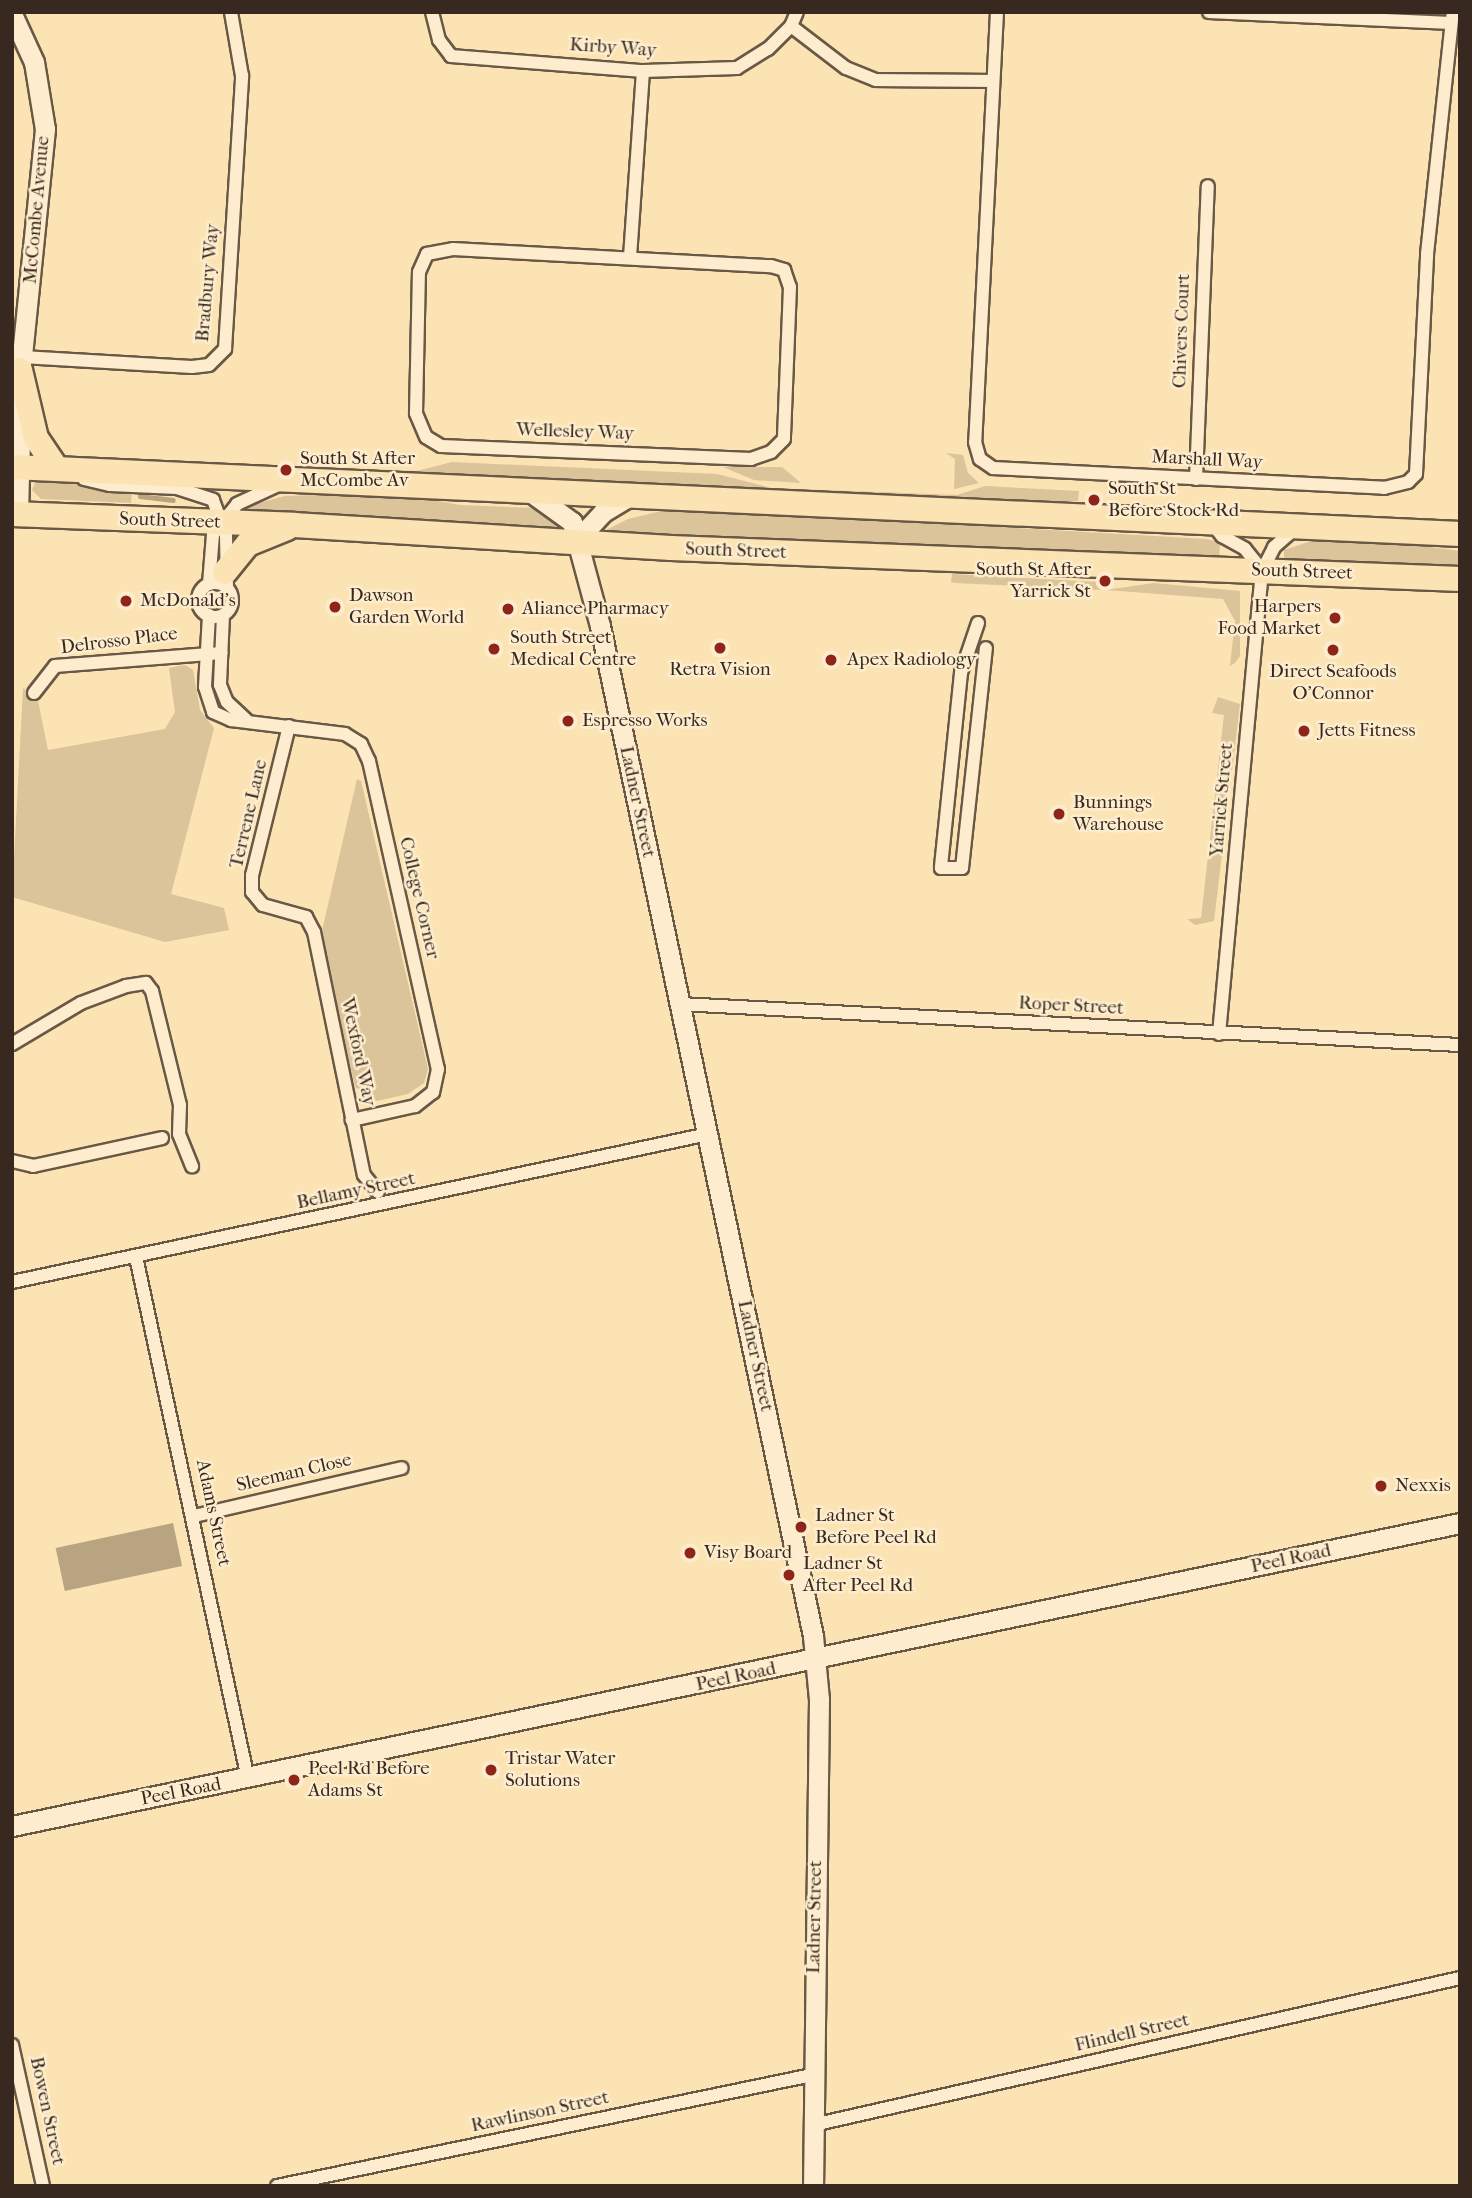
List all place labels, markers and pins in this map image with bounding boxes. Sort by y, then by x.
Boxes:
place label: South St After McCombe Av [300,448,415,492]
marker: South St After McCombe Av [278,462,294,478]
place label: South St Before Stock Rd [1108,478,1239,522]
marker: South St Before Stock Rd [1086,492,1102,508]
place label: South St After Yarrick St [976,559,1091,603]
marker: South St After Yarrick St [1097,573,1113,589]
place label: Dawson Garden World [349,585,464,629]
place label: McDonald's [140,590,236,612]
marker: McDonald's [118,593,134,609]
place label: Harpers Food Market [1217,596,1321,640]
place label: Aliance Pharmacy [522,598,669,620]
marker: Dawson Garden World [327,599,343,615]
marker: Aliance Pharmacy [500,601,516,617]
marker: Harpers Food Market [1327,610,1343,626]
place label: South Street Medical Centre [510,627,636,671]
marker: South Street Medical Centre [484,639,504,659]
marker: Retra Vision [712,640,728,656]
marker: Direct Seafoods O'Connor [1325,642,1341,658]
place label: Apex Radiology [847,649,976,671]
marker: Apex Radiology [821,650,841,670]
place label: Retra Vision [669,659,771,681]
place label: Direct Seafoods O'Connor [1269,661,1397,705]
place label: Espresso Works [582,710,707,732]
marker: Espresso Works [560,713,576,729]
place label: Jetts Fitness [1318,720,1416,742]
marker: Jetts Fitness [1296,723,1312,739]
place label: Bunnings Warehouse [1073,792,1164,836]
marker: Bunnings Warehouse [1051,806,1067,822]
place label: Nexxis [1395,1475,1451,1497]
marker: Nexxis [1373,1478,1389,1494]
place label: Ladner St Before Peel Rd [815,1505,937,1549]
marker: Ladner St Before Peel Rd [793,1519,809,1535]
place label: Visy Board [704,1542,792,1564]
marker: Visy Board [682,1545,698,1561]
place label: Ladner St After Peel Rd [803,1553,913,1597]
marker: Ladner St After Peel Rd [781,1567,797,1583]
place label: Tristar Water Solutions [505,1748,615,1792]
place label: Peel Rd Before Adams St [308,1758,430,1802]
marker: Tristar Water Solutions [483,1762,499,1778]
marker: Peel Rd Before Adams St [286,1772,302,1788]

